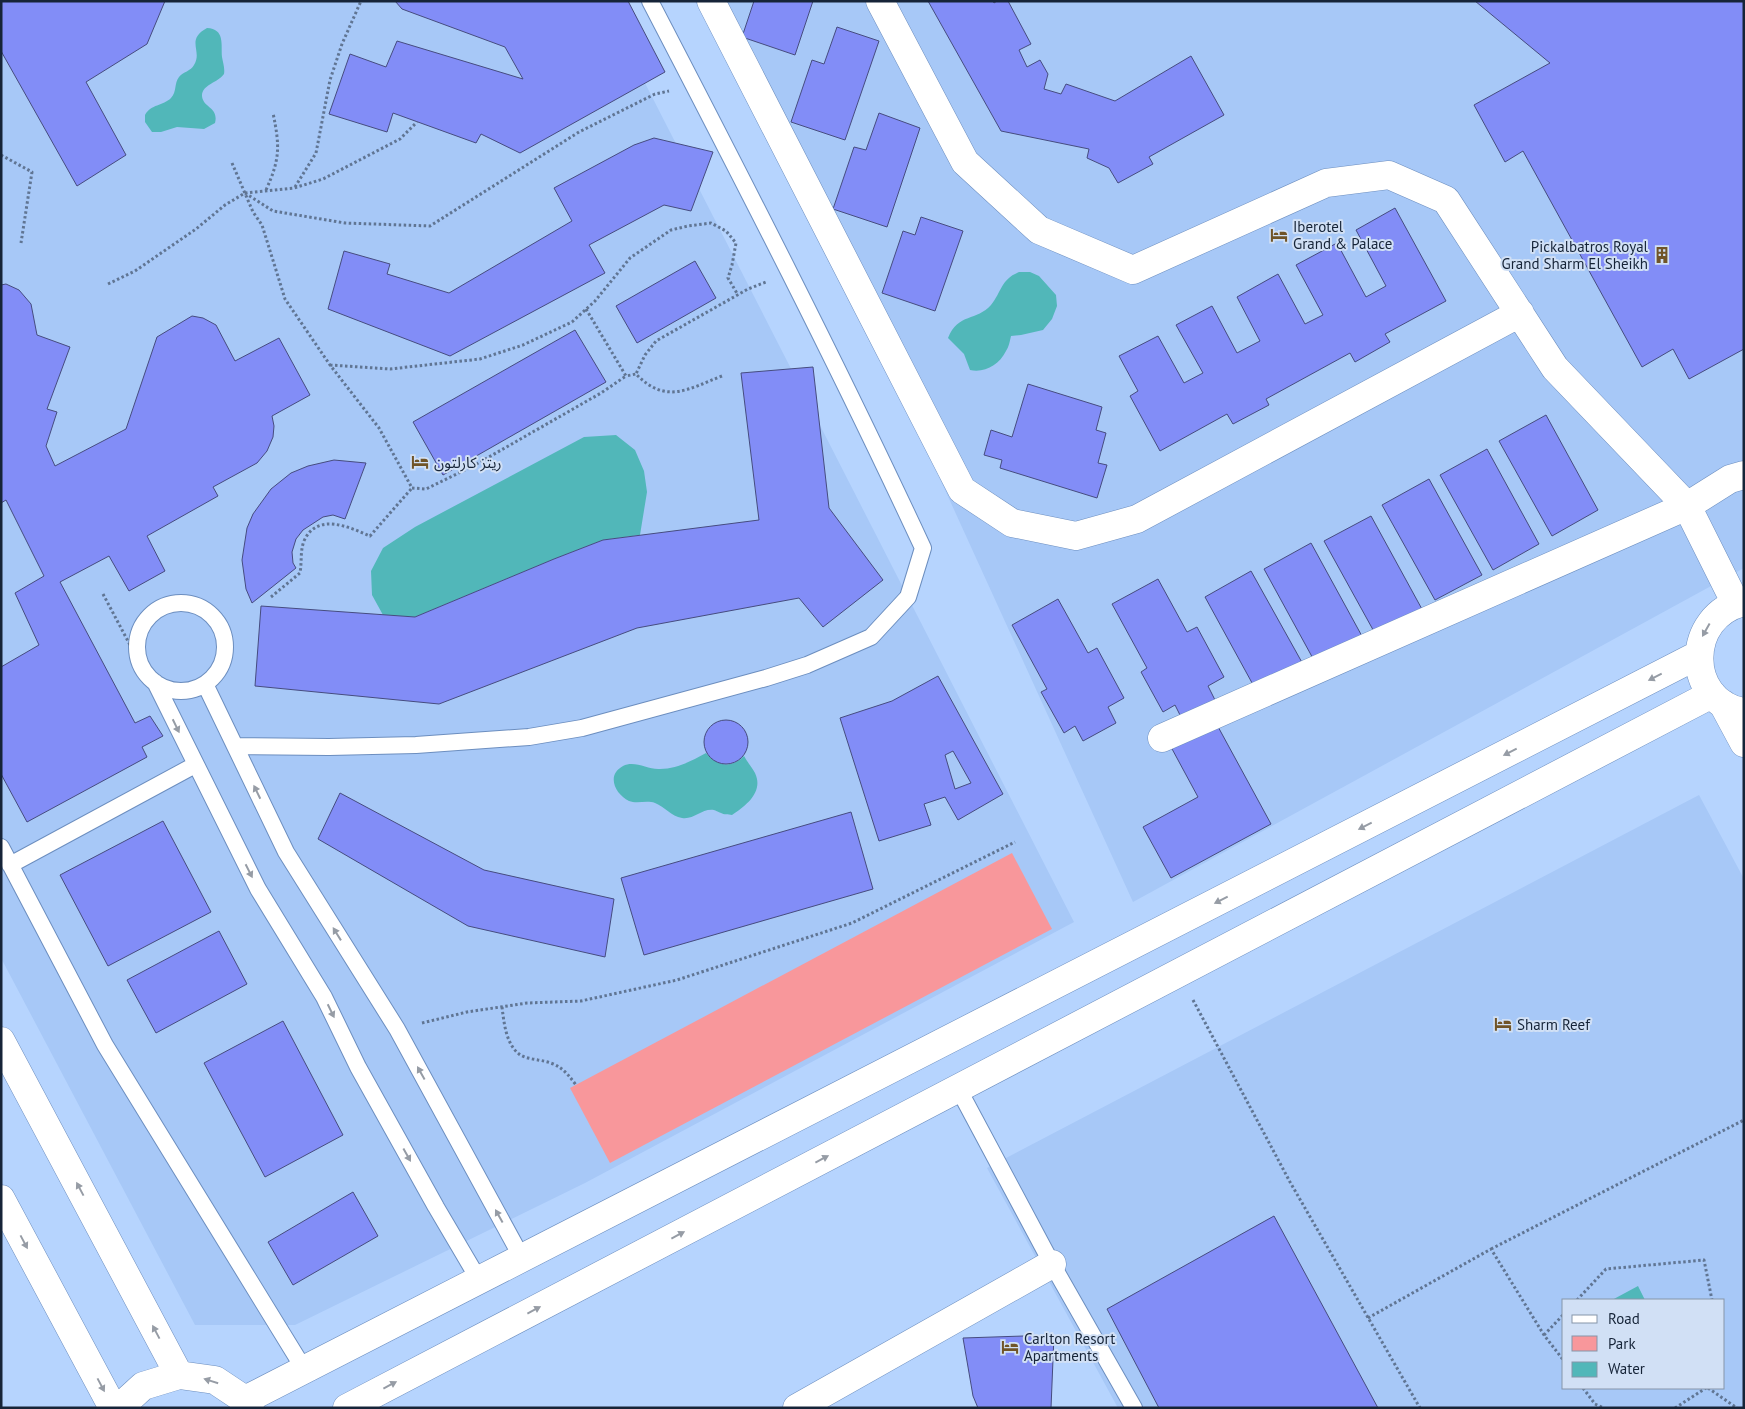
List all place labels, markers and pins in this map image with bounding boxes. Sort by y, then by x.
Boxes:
place label: Iberotel Grand & Palace [1293,217,1392,253]
hotel icon: Iberotel Grand & Palace [1269,225,1289,245]
place label: Pickalbatros Royal Grand Sharm El Sheikh [1501,237,1649,273]
building icon: Pickalbatros Royal Grand Sharm El Sheikh [1652,245,1672,265]
hotel icon: ريتز كارلتون [410,452,430,472]
place label: ريتز كارلتون [434,453,502,472]
hotel icon: Sharm Reef [1493,1014,1513,1034]
place label: Sharm Reef [1517,1015,1591,1034]
place label: Carlton Resort Apartments [1024,1329,1115,1365]
hotel icon: Carlton Resort Apartments [1000,1337,1020,1357]

